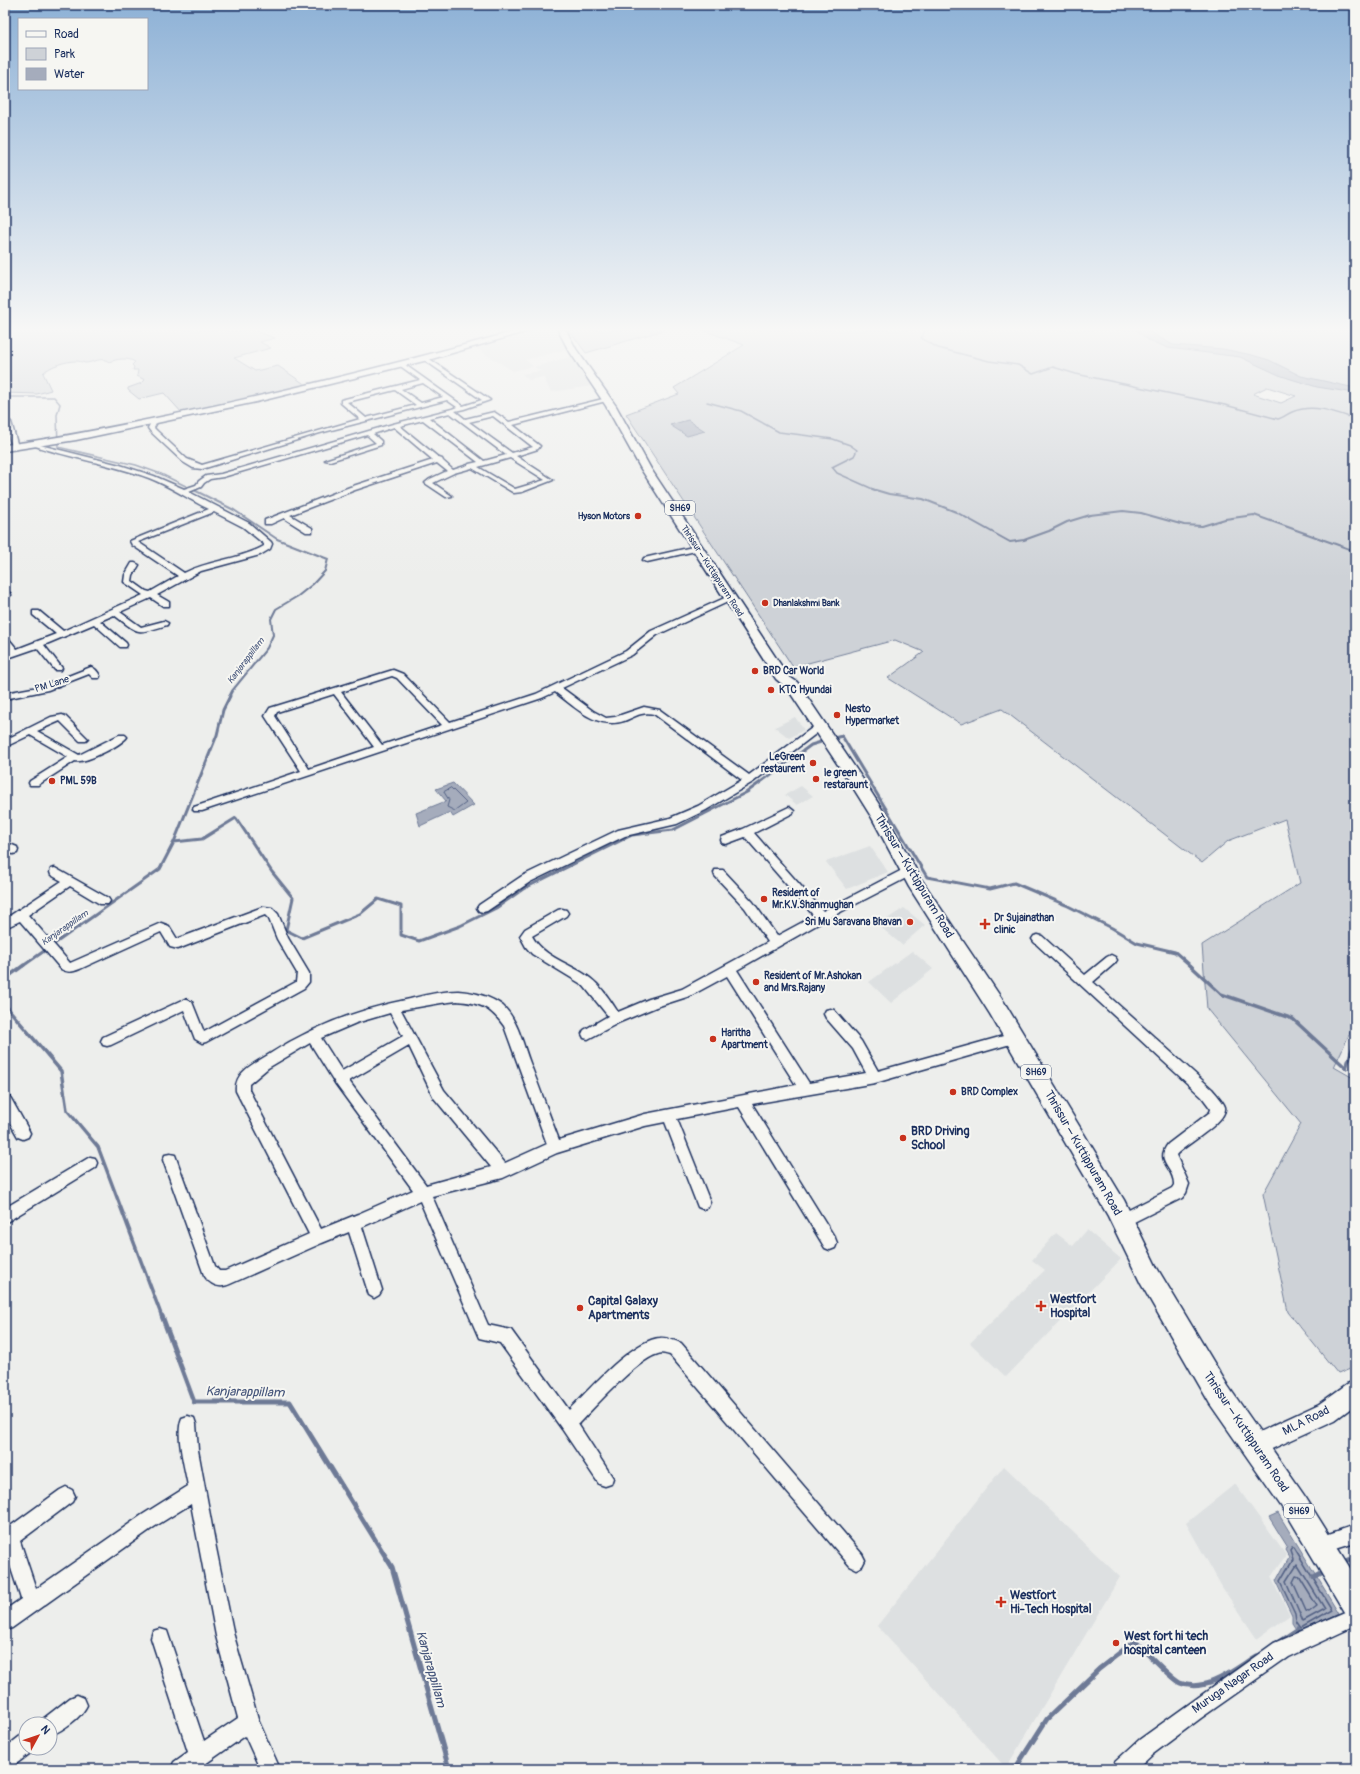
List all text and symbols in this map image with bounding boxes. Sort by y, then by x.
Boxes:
legend [18,18,148,90]
text: Road [54,27,79,42]
text: Park [54,47,75,62]
text: Water [54,67,85,82]
road number: SH69 [665,501,695,515]
place label: Hyson Motors [578,511,631,522]
marker: Hyson Motors [633,511,643,521]
street label: Thrissur – Kuttippuram Road [678,523,746,619]
marker: Dhanlakshmi Bank [760,598,770,608]
place label: Dhanlakshmi Bank [773,598,840,609]
water label: Kanjarappillam [225,635,267,686]
place label: BRD Car World [763,665,824,677]
marker: BRD Car World [750,666,760,676]
street label: PM Lane [33,673,71,695]
place label: KTC Hyundai [779,684,832,696]
marker: KTC Hyundai [766,685,776,695]
place label: Nesto Hypermarket [845,703,900,727]
marker: Nesto Hypermarket [832,710,842,720]
place label: LeGreen restaurent [761,751,806,775]
marker: LeGreen restaurent [808,758,818,768]
place label: le green restaraunt [824,767,869,791]
marker: le green restaraunt [811,774,821,784]
place label: PML 59B [60,775,97,787]
marker: PML 59B [47,776,57,786]
street label: Thrissur – Kuttippuram Road [871,811,957,941]
place label: Resident of Mr.K.V.Shanmughan [772,887,854,911]
marker: Resident of Mr.K.V.Shanmughan [759,894,769,904]
water label: Kanjarappillam [39,907,91,948]
place label: Dr Sujainathan clinic [993,912,1055,936]
place label: Sri Mu Saravana Bhavan [805,916,902,928]
marker: Sri Mu Saravana Bhavan [905,917,915,927]
marker: Dr Sujainathan clinic [979,918,991,930]
place label: Resident of Mr.Ashokan and Mrs.Rajany [764,970,862,994]
marker: Resident of Mr.Ashokan and Mrs.Rajany [751,977,761,987]
place label: Haritha Apartment [721,1027,769,1051]
marker: Haritha Apartment [708,1034,718,1044]
road number: SH69 [1021,1065,1051,1079]
place label: BRD Complex [961,1086,1018,1098]
marker: BRD Complex [948,1087,958,1097]
street label: Thrissur – Kuttippuram Road [1041,1088,1125,1218]
place label: BRD Driving School [911,1124,969,1153]
marker: BRD Driving School [898,1133,908,1143]
place label: Westfort Hospital [1050,1292,1097,1321]
place label: Capital Galaxy Apartments [588,1294,659,1323]
marker: Westfort Hospital [1035,1300,1047,1312]
marker: Capital Galaxy Apartments [575,1303,585,1313]
street label: Thrissur – Kuttippuram Road [1200,1369,1292,1495]
water label: Kanjarappillam [205,1383,286,1401]
street label: MLA Road [1280,1403,1332,1439]
road number: SH69 [1284,1504,1314,1518]
place label: Westfort Hi-Tech Hospital [1010,1588,1092,1617]
marker: Westfort Hi-Tech Hospital [995,1596,1007,1608]
water label: Kanjarappillam [412,1629,450,1711]
place label: West fort hi tech hospital canteen [1124,1629,1209,1658]
marker: West fort hi tech hospital canteen [1111,1638,1121,1648]
street label: Muruga Nagar Road [1189,1649,1277,1717]
north arrow [18,1716,58,1756]
text: N [38,1723,53,1737]

